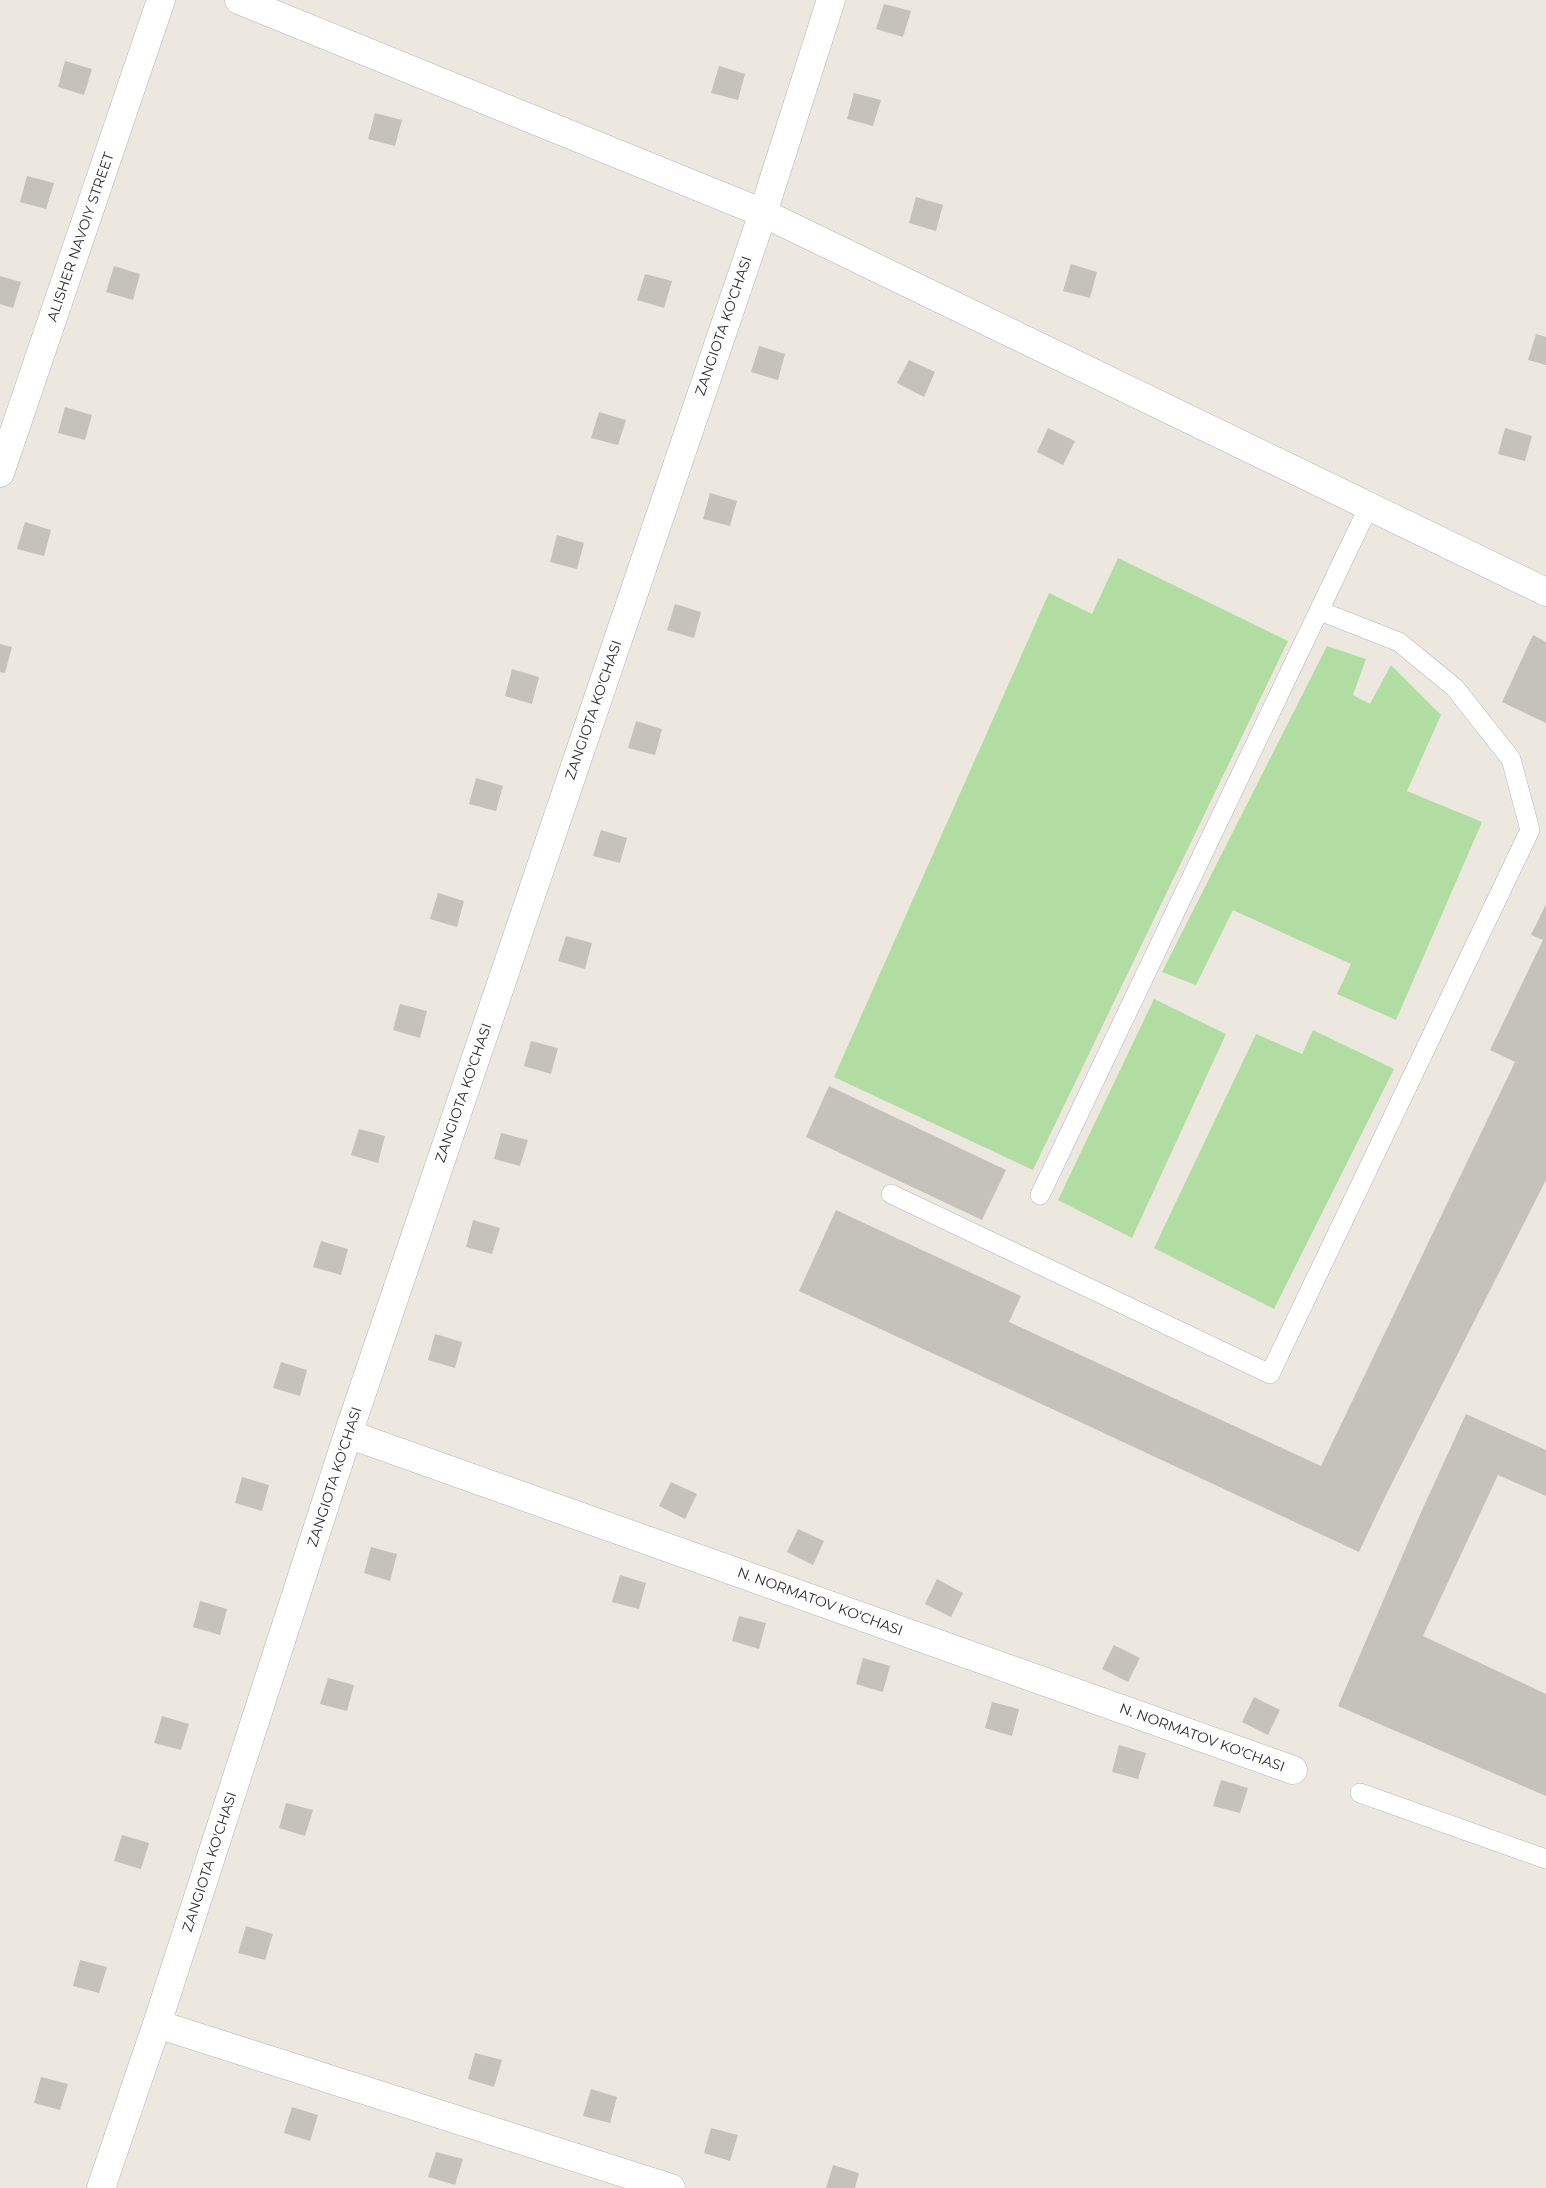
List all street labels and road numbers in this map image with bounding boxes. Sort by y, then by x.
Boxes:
street label: ALISHER NAVOIY STREET [44,150,118,324]
street label: ZANGIOTA KO'CHASI [692,254,756,398]
street label: ZANGIOTA KO'CHASI [562,638,626,782]
street label: ZANGIOTA KO'CHASI [432,1021,496,1165]
street label: ZANGIOTA KO'CHASI [304,1405,366,1549]
street label: N. NORMATOV KO'CHASI [735,1564,905,1640]
street label: N. NORMATOV KO'CHASI [1117,1700,1287,1776]
street label: ZANGIOTA KO'CHASI [179,1790,241,1934]

